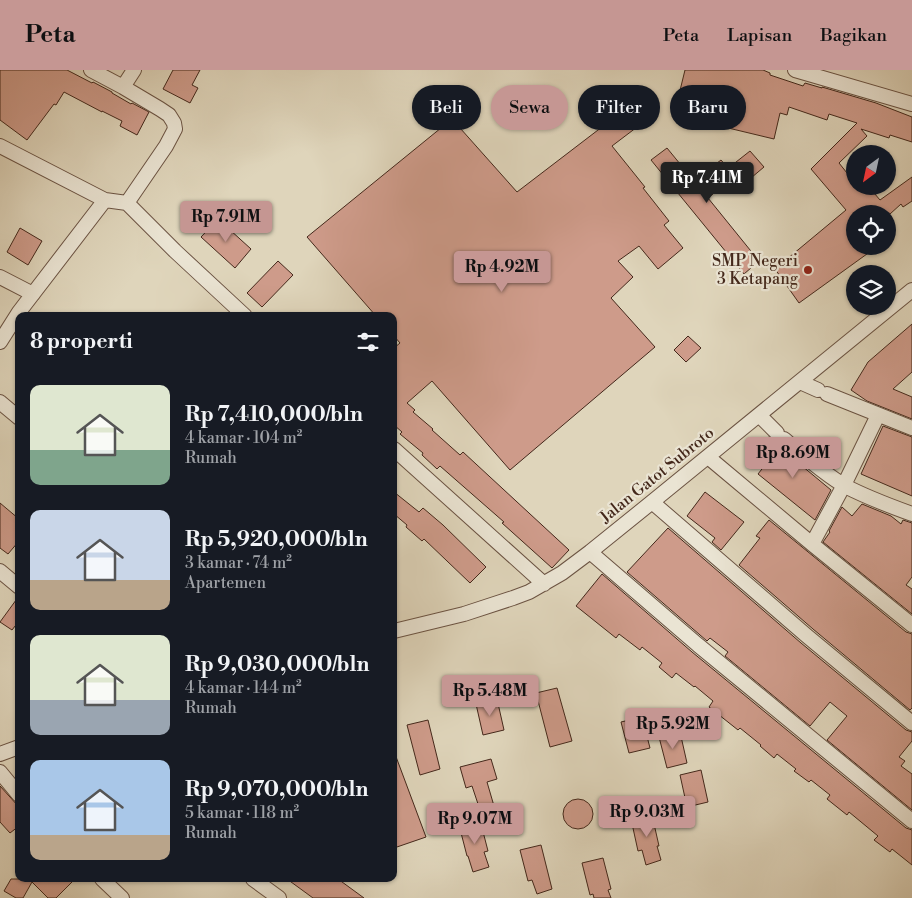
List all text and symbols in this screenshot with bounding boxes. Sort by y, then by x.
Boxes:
text: Peta [25,20,75,50]
text: Peta [663,24,699,47]
text: Lapisan [727,24,792,47]
text: Bagikan [820,24,887,47]
chip: Beli [412,85,481,130]
chip: Sewa [491,85,568,130]
chip: Filter [578,85,660,130]
chip: Baru [670,85,746,130]
north arrow [846,145,896,195]
map controls [846,145,896,315]
pin: Rp 7.41M [655,162,759,204]
text: Rp 7.41M [672,168,742,188]
pin: Rp 7.91M [174,200,278,243]
button: locate [846,205,896,255]
text: Rp 7.91M [191,207,261,227]
pin: Rp 4.92M [450,250,554,293]
place label: SMP Negeri 3 Ketapang [712,251,799,289]
text: Rp 4.92M [465,257,539,277]
marker: SMP Negeri 3 Ketapang [802,264,814,276]
button: layers [846,265,896,315]
icon: filters [354,328,382,356]
text: 8 properti [30,329,133,355]
text: Rp 7,410,000/bln [185,402,363,428]
icon: home [70,405,130,465]
street label: Jalan Gatot Subroto [595,423,718,528]
text: 4 kamar · 104 m² [185,428,302,448]
pin: Rp 8.69M [741,436,845,479]
text: Rp 8.69M [756,443,830,463]
text: Rumah [185,448,237,468]
text: Rp 5,920,000/bln [185,527,368,553]
icon: home [70,530,130,590]
text: 3 kamar · 74 m² [185,553,292,573]
text: Apartemen [185,573,266,593]
text: Rp 9,030,000/bln [185,652,369,678]
icon: home [70,655,130,715]
pin: Rp 5.48M [438,674,542,717]
text: 4 kamar · 144 m² [185,678,302,698]
text: Rp 5.48M [453,681,527,701]
text: Rumah [185,698,237,718]
pin: Rp 5.92M [621,708,725,750]
text: Rp 5.92M [636,714,710,734]
text: Rp 9,070,000/bln [185,777,368,803]
icon: home [70,780,130,840]
pin: Rp 9.03M [595,796,699,838]
pin: Rp 9.07M [423,802,527,845]
text: Rp 9.03M [609,802,685,822]
text: 5 kamar · 118 m² [185,803,299,823]
text: Rp 9.07M [438,809,512,829]
text: Rumah [185,823,237,843]

